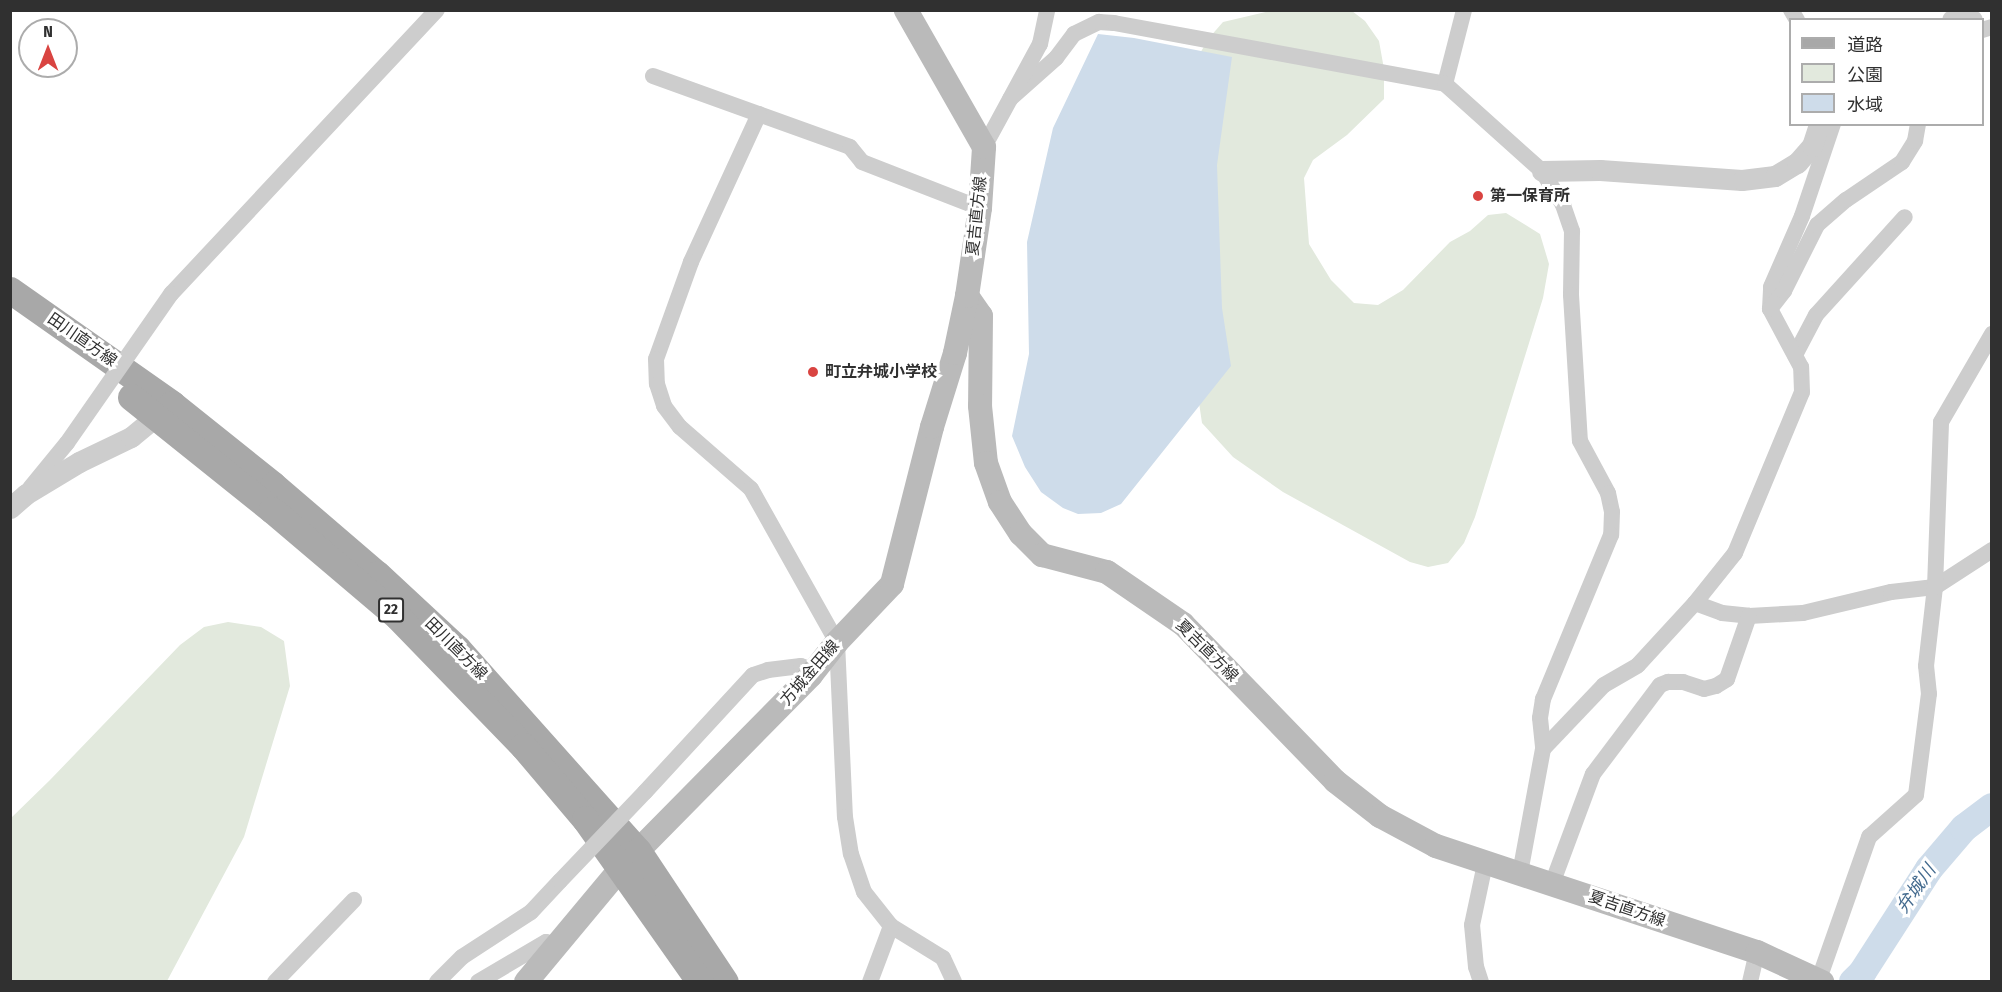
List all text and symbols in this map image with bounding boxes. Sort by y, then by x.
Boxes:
north arrow [18,18,78,78]
legend [1789,18,1984,126]
text: N [43,22,53,41]
text: 道路 [1847,34,1883,56]
text: 公園 [1847,64,1883,86]
text: 水域 [1847,94,1883,116]
street label: 夏吉直方線 [963,175,991,257]
place label: 第一保育所 [1490,186,1570,206]
marker: 第一保育所 [1471,189,1485,203]
street label: 田川直方線 [44,309,120,371]
place label: 町立弁城小学校 [825,362,937,382]
marker: 町立弁城小学校 [806,365,820,379]
road number: 22 [378,598,404,622]
street label: 田川直方線 [421,614,491,684]
street label: 夏吉直方線 [1172,616,1242,686]
street label: 方城金田線 [777,637,843,709]
water label: 弁城川 [1892,861,1940,917]
street label: 夏吉直方線 [1586,887,1668,931]

